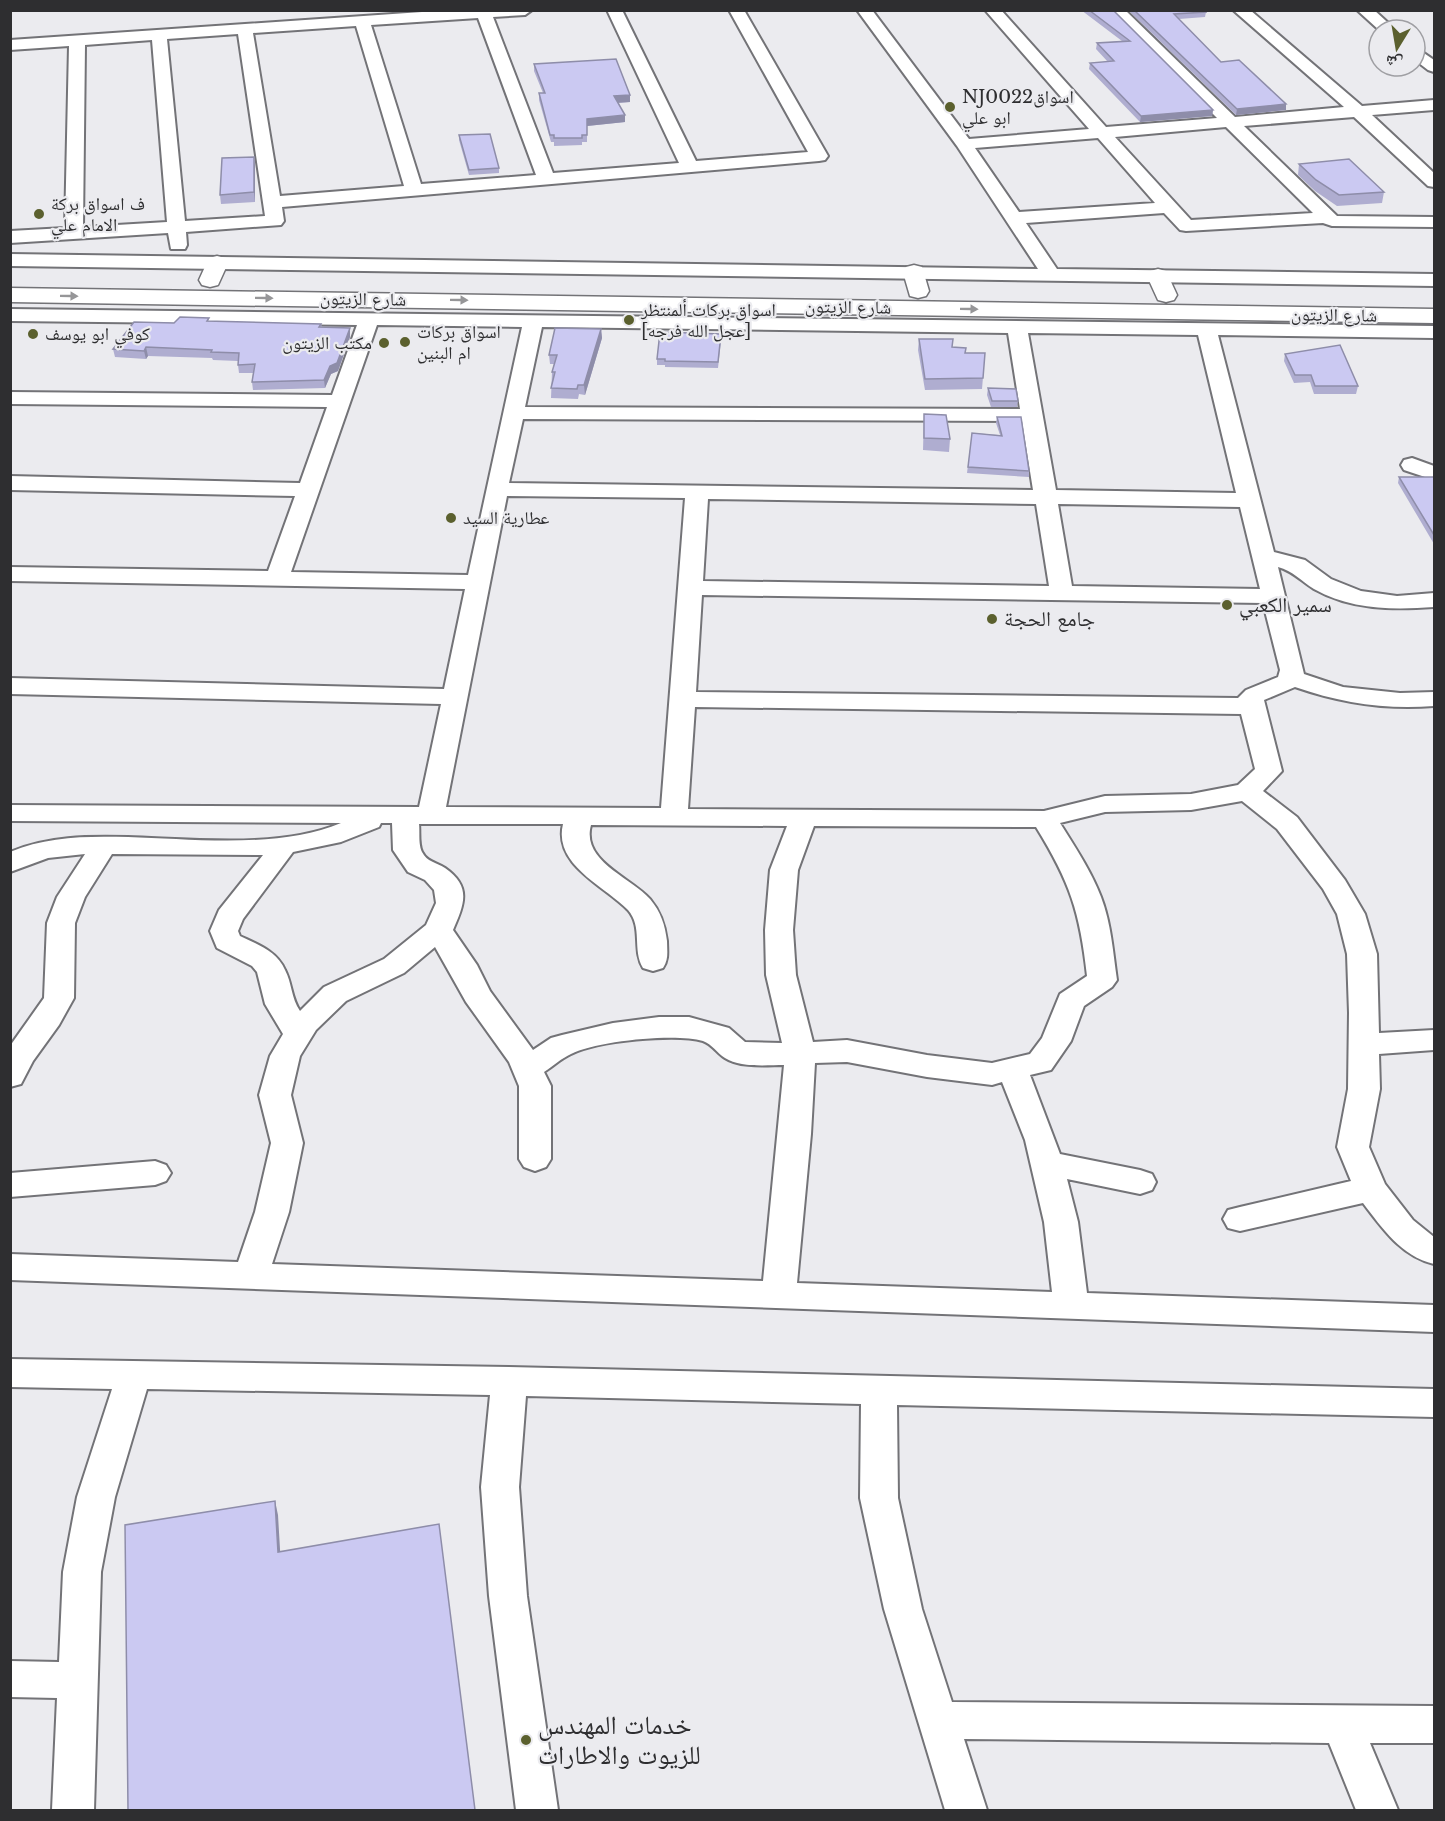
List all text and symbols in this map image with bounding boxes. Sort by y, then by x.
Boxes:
north arrow [1367,18,1427,78]
text: ش [1384,51,1404,74]
place label: NJ0022اسواق ابو علي [962,86,1074,133]
marker: NJ0022اسواق ابو علي [943,100,957,114]
place label: ف اسواق بركة الامام علي [51,193,145,240]
marker: ف اسواق بركة الامام علي [32,207,46,221]
street label: شارع الزيتون [320,287,406,311]
one-way arrow [59,291,78,301]
one-way arrow [254,293,273,303]
street label: شارع الزيتون [805,295,891,319]
one-way arrow [449,296,468,305]
place label: اسواق بركات ألمنتظر [عجل الله فرجه] [640,299,776,342]
street label: شارع الزيتون [1291,303,1377,327]
one-way arrow [959,304,978,314]
marker: اسواق بركات ألمنتظر [عجل الله فرجه] [622,313,636,327]
place label: اسواق بركات ام البنين [417,321,501,365]
place label: كوفي ابو يوسف [45,323,150,349]
marker: كوفي ابو يوسف [26,327,40,341]
place label: مكتب الزيتون [282,332,372,354]
marker: اسواق بركات ام البنين [398,335,412,349]
marker: مكتب الزيتون [377,336,391,350]
place label: عطارية السيد [463,507,549,529]
marker: عطارية السيد [444,511,458,525]
place label: سمير الكعبي [1239,592,1332,621]
marker: سمير الكعبي [1220,598,1234,612]
place label: جامع الحجة [1004,606,1095,632]
marker: جامع الحجة [985,612,999,626]
place label: خدمات المهندس للزيوت والاطارات [538,1709,701,1771]
marker: خدمات المهندس للزيوت والاطارات [519,1733,533,1747]

